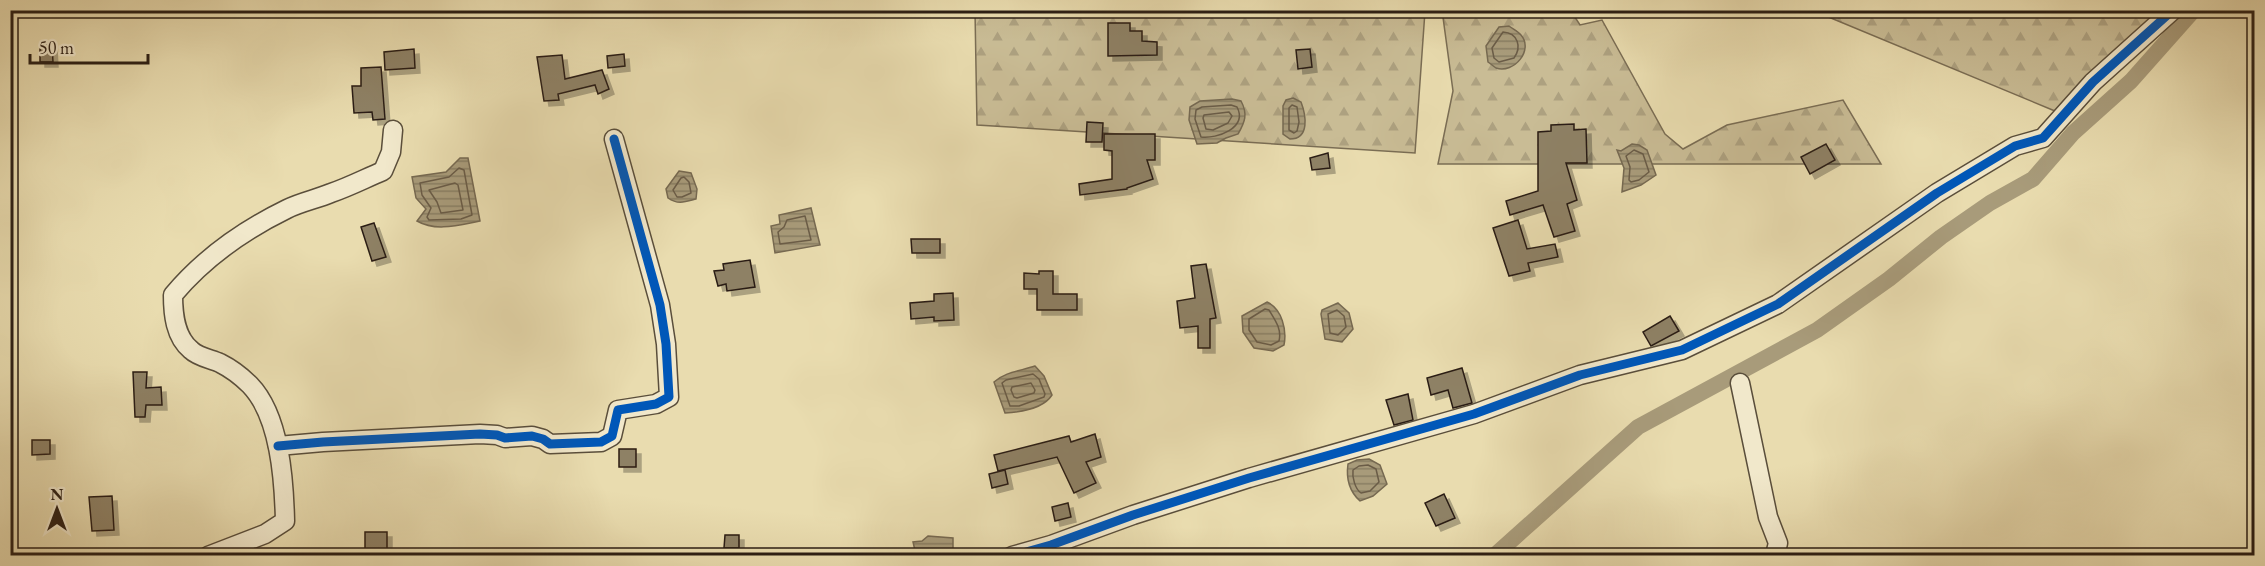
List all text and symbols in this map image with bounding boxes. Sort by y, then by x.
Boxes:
scale bar [30,27,148,65]
text: 50 m [39,36,74,59]
north arrow [27,479,87,539]
text: N [51,484,64,505]

